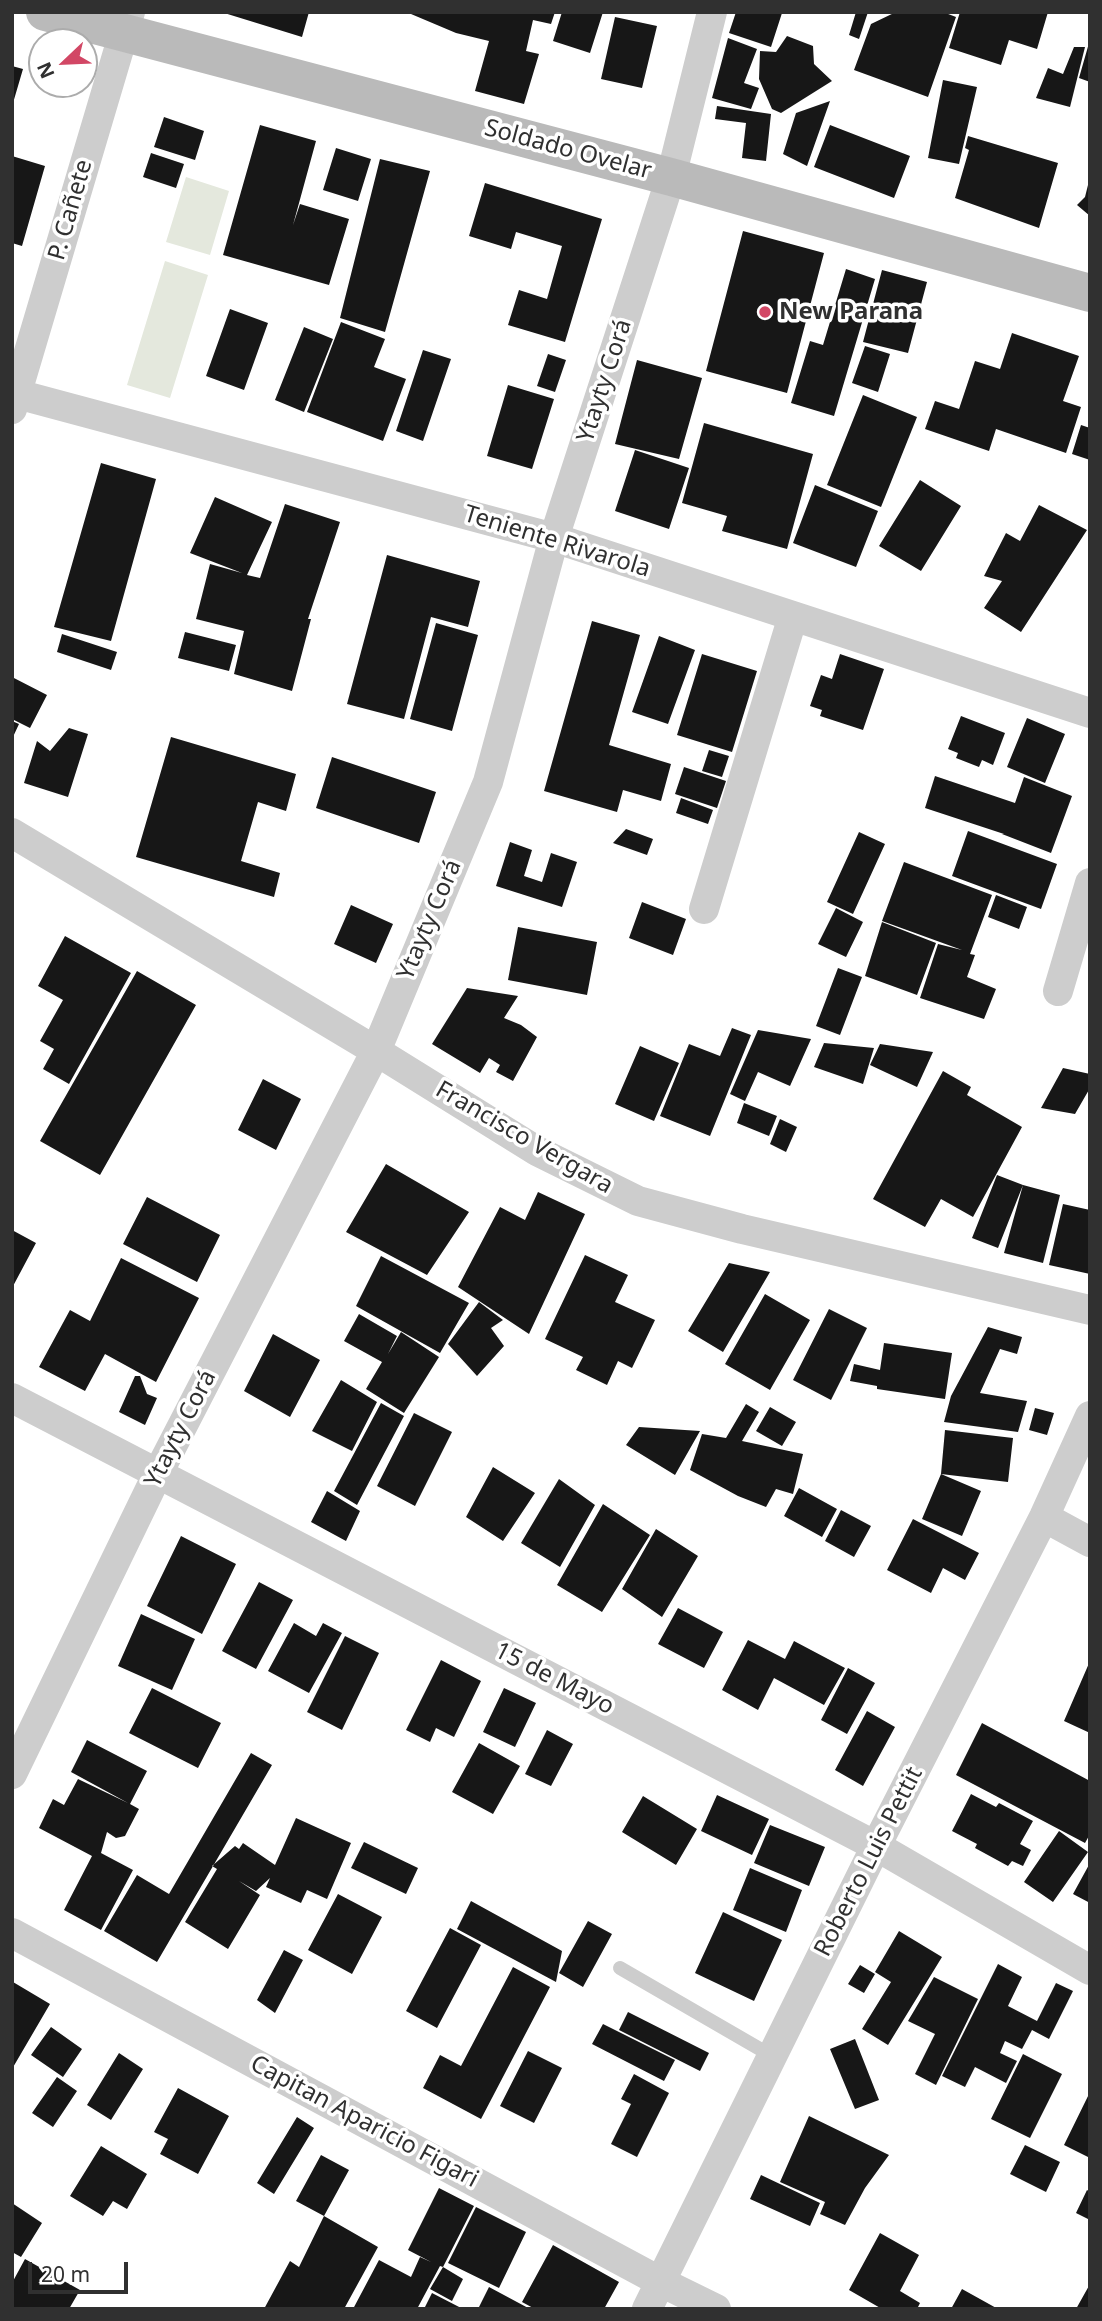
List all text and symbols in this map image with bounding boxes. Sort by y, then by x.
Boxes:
north arrow [28,28,98,98]
text: N [31,58,60,83]
street label: Soldado Ovelar [481,114,655,186]
street label: P. Cañete [43,156,99,264]
place label: New Parana [779,298,923,326]
marker: New Parana [757,304,773,320]
street label: Ytayty Corá [572,316,638,446]
street label: Teniente Rivarola [460,500,654,584]
street label: Ytayty Corá [392,856,468,984]
street label: Francisco Vergara [430,1076,618,1200]
street label: Ytayty Corá [139,1366,223,1492]
street label: 15 de Mayo [489,1637,619,1721]
street label: Roberto Luis Pettit [809,1763,929,1961]
street label: Capitan Aparicio Figari [245,2050,483,2194]
scale bar [32,2248,131,2292]
text: 20 m [41,2260,90,2288]

